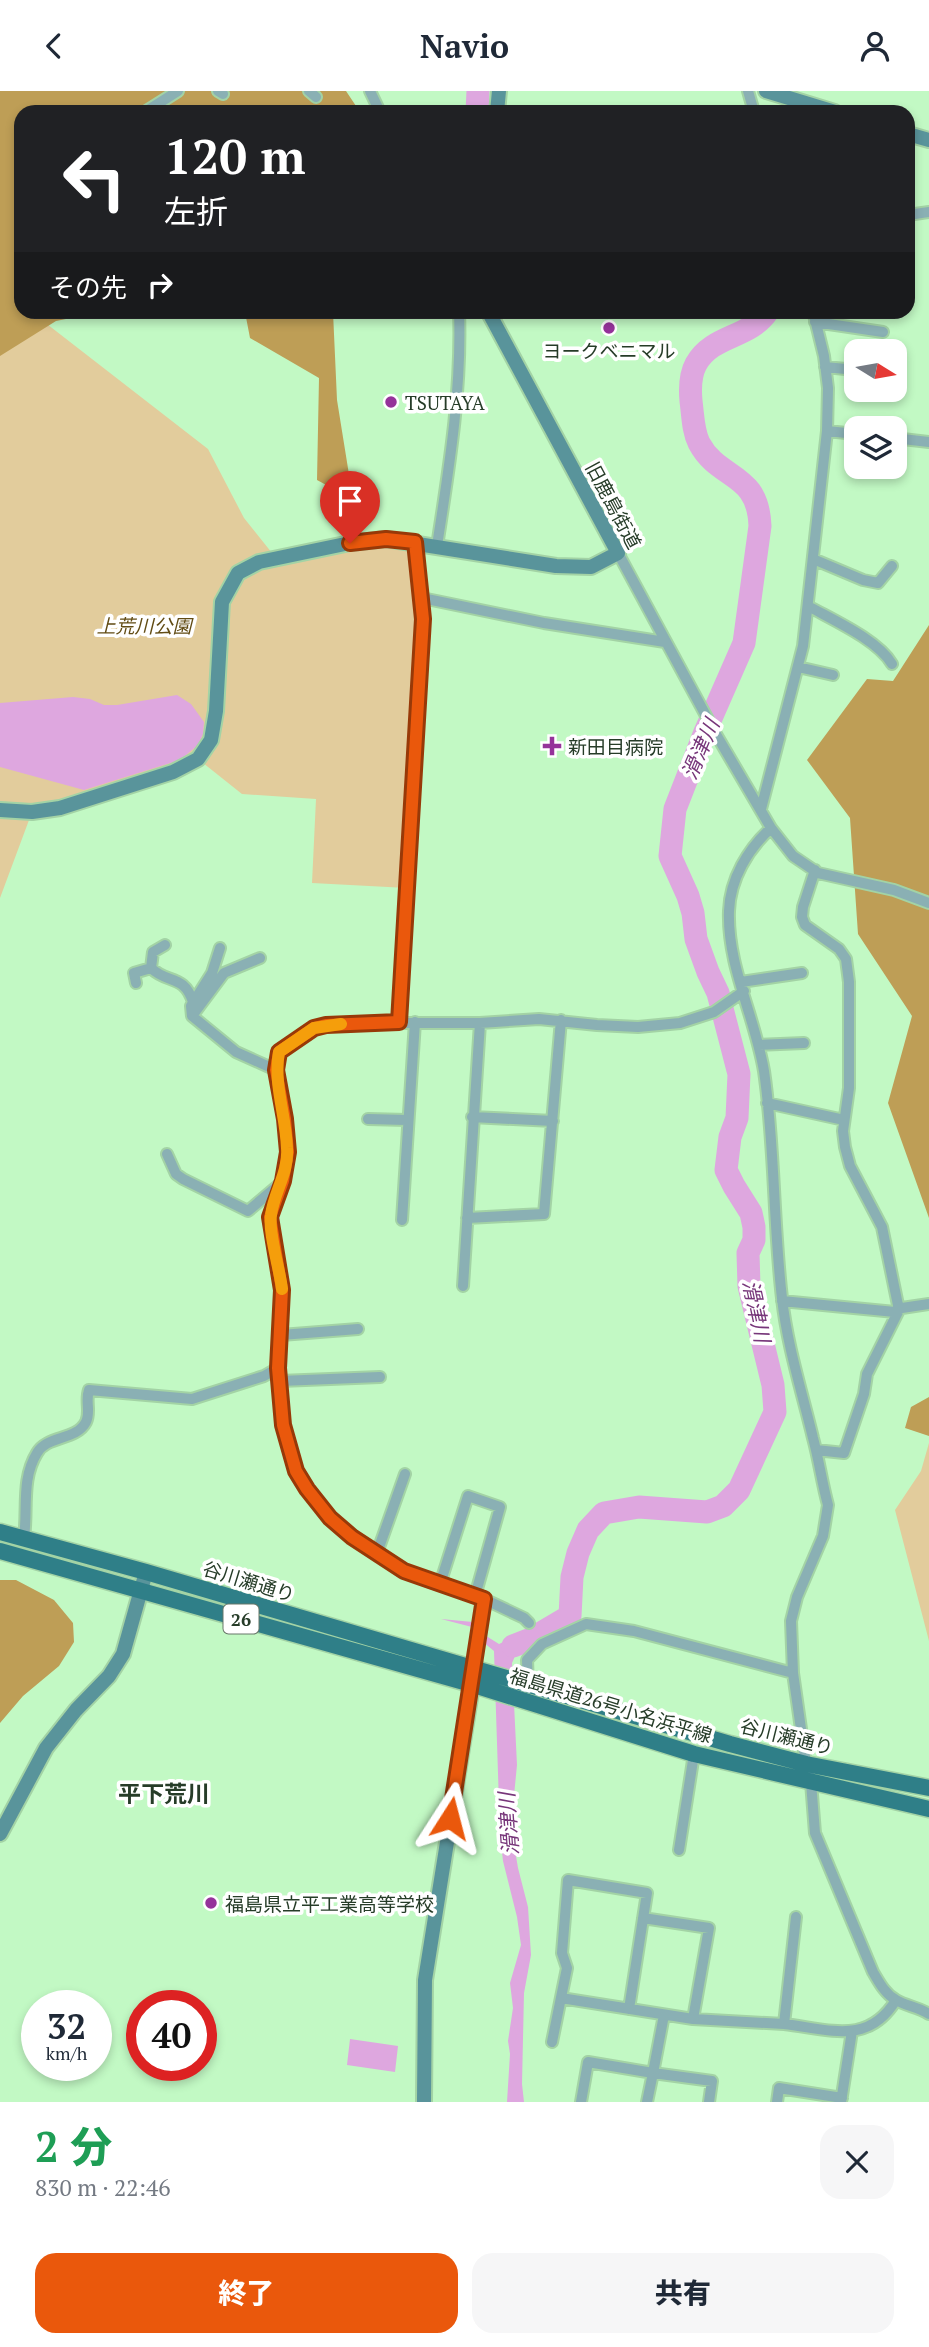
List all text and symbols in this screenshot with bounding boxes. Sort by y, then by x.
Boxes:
text: Navio [420,25,509,67]
icon: back [35,27,73,65]
icon: person [856,27,894,65]
text: 120 m [164,123,306,188]
icon: left [49,133,140,224]
text: 左折 [164,190,228,232]
icon: right [141,266,179,304]
text: その先 [49,270,127,304]
marker: ヨークベニマル [601,320,617,336]
place label: ヨークベニマル [542,338,676,363]
north arrow [844,339,906,403]
map controls [844,339,907,479]
place label: TSUTAYA [405,390,485,415]
marker: TSUTAYA [383,394,399,410]
button: layers [844,416,907,479]
street label: 旧鹿島街道 [581,457,647,553]
pin [320,471,380,543]
icon: arrive [331,482,369,520]
park label: 上荒川公園 [96,613,194,638]
water label: 滑津川 [675,713,726,783]
place label: 新田目病院 [568,734,663,759]
marker: 新田目病院 [542,736,562,756]
water label: 滑津川 [737,1277,778,1347]
street label: 谷川瀬通り [200,1555,298,1607]
road number: 26 [224,1604,258,1633]
street label: 福島県道26号小名浜平線 [507,1662,715,1748]
street label: 谷川瀬通り [738,1712,836,1760]
district label: 平下荒川 [118,1778,210,1809]
position arrow [413,1781,487,1855]
water label: 滑津川 [492,1790,524,1856]
place label: 福島県立平工業高等学校 [225,1891,434,1916]
marker: 福島県立平工業高等学校 [203,1895,219,1911]
speed limit sign: 40 [126,1990,217,2081]
text: 32 [47,2003,86,2049]
text: km/h [46,2041,87,2065]
text: 2 分 [35,2118,112,2174]
button: close [820,2125,894,2199]
text: 830 m · 22:46 [35,2172,170,2203]
button: 終了 [35,2253,458,2333]
button: 共有 [472,2253,894,2333]

